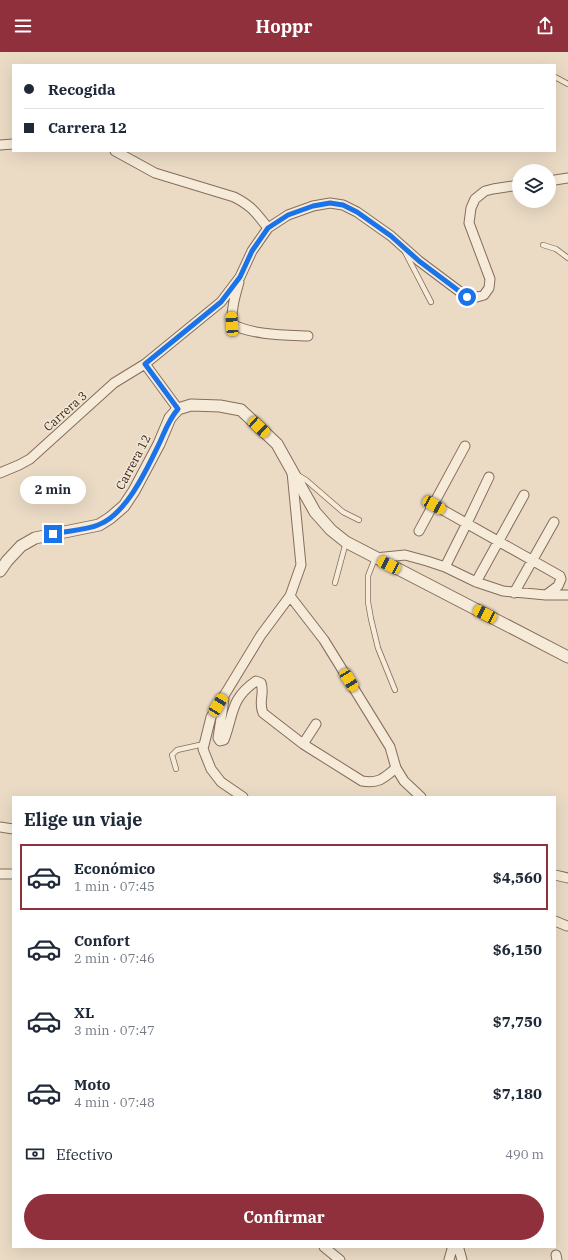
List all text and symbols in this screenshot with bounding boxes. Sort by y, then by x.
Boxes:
icon: menu [12,15,34,37]
text: Hoppr [256,15,312,38]
icon: share [534,15,556,37]
text: Recogida [48,80,116,99]
text: Carrera 12 [48,118,127,137]
map controls [512,164,556,208]
button: layers [512,164,556,208]
route start [458,288,476,306]
car [225,312,239,336]
street label: Carrera 3 [40,388,90,434]
car [246,414,272,440]
street label: Carrera 12 [112,432,154,492]
callout: 2 min [20,476,86,504]
text: 2 min [35,481,71,498]
car [421,494,447,516]
route end [44,525,62,543]
car [376,554,402,576]
car [472,603,498,625]
car [338,667,360,693]
car [207,692,229,718]
text: Elige un viaje [24,808,142,831]
icon: car [26,859,62,895]
text: Económico [74,859,155,878]
text: $4,560 [493,868,542,887]
text: 1 min · 07:45 [74,878,155,895]
icon: car [26,931,62,967]
text: Confort [74,931,130,950]
text: $6,150 [493,940,542,959]
text: 2 min · 07:46 [74,950,155,967]
icon: car [26,1003,62,1039]
text: XL [74,1003,94,1022]
text: $7,750 [493,1012,542,1031]
text: 3 min · 07:47 [74,1022,155,1039]
icon: car [26,1075,62,1111]
text: Moto [74,1075,111,1094]
text: $7,180 [493,1084,542,1103]
text: 4 min · 07:48 [74,1094,155,1111]
icon: cash [24,1143,46,1165]
text: Efectivo [56,1145,113,1164]
text: 490 m [505,1146,544,1163]
button: Confirmar [24,1194,544,1240]

